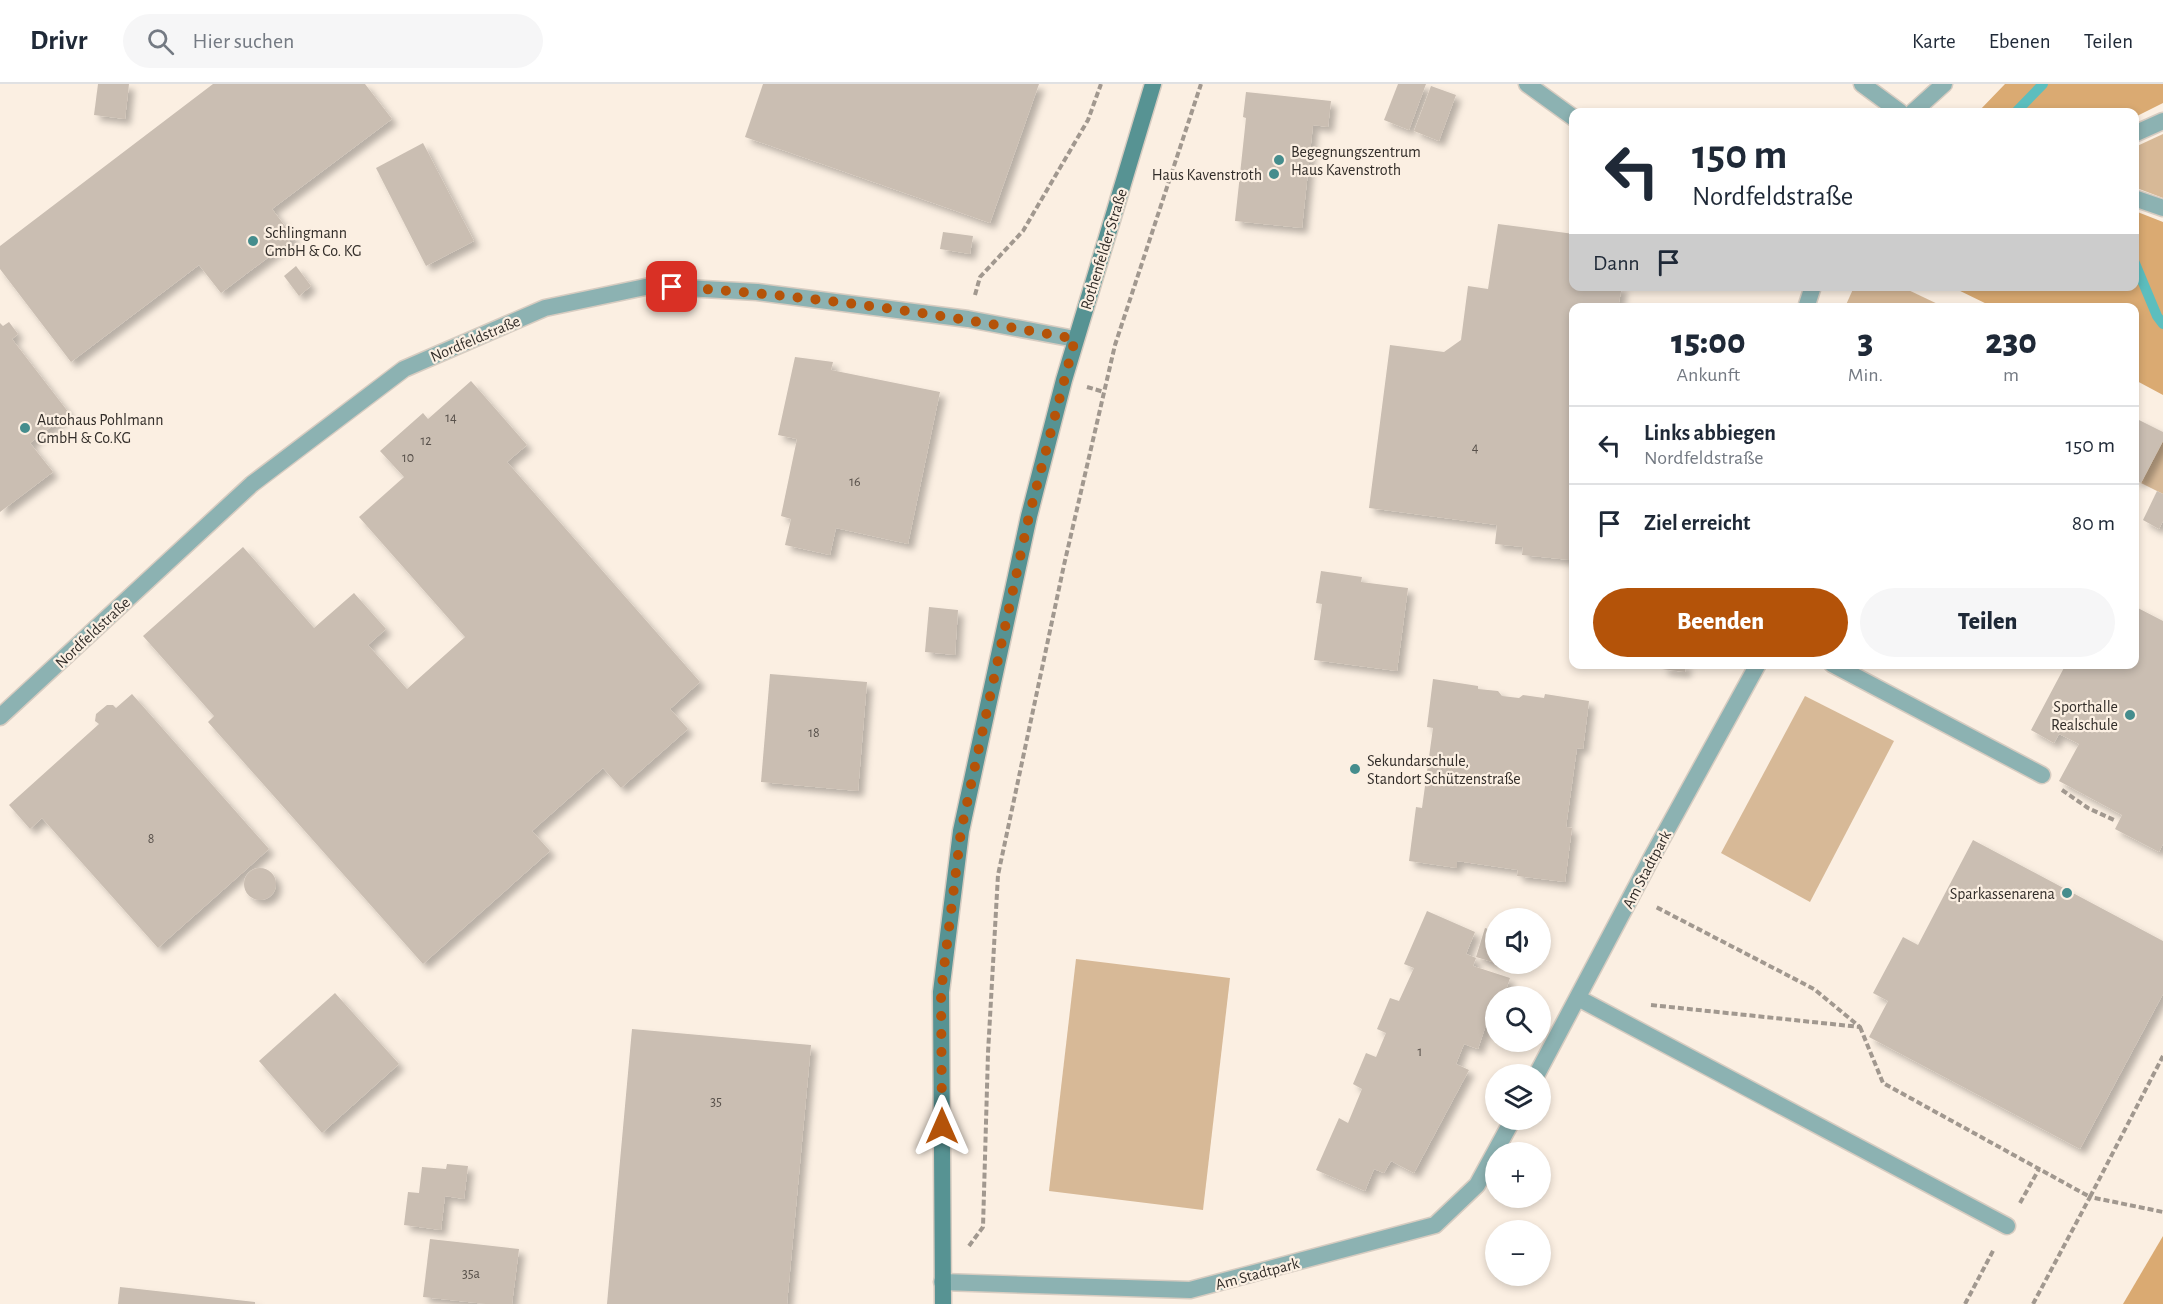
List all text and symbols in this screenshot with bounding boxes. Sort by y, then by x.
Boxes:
search box [123,14,543,68]
icon: search [144,25,177,58]
text: Drivr [30,27,87,55]
text: Hier suchen [192,30,294,52]
text: Karte [1912,31,1956,52]
text: Ebenen [1989,31,2051,52]
text: Teilen [2084,31,2133,52]
icon: left [1593,132,1671,210]
text: 150 m [1692,134,1787,176]
place label: Begegnungszentrum Haus Kavenstroth [1291,144,1421,178]
marker: Begegnungszentrum Haus Kavenstroth [1272,153,1286,167]
place label: Haus Kavenstroth [1152,167,1262,183]
marker: Haus Kavenstroth [1267,167,1281,181]
text: Nordfeldstraße [1692,183,1853,210]
street label: Rothenfelder Straße [1078,187,1130,312]
place label: Schlingmann GmbH & Co. KG [265,225,362,259]
marker: Schlingmann GmbH & Co. KG [246,234,260,248]
icon: arrive [1652,246,1685,279]
text: Dann [1593,252,1640,274]
pin [646,261,697,312]
icon: arrive [655,270,688,303]
street label: Nordfeldstraße [428,313,523,365]
text: 15:00 [1671,324,1746,360]
text: 3 [1857,324,1873,360]
text: 230 [1985,324,2037,360]
text: Ankunft [1677,365,1740,385]
text: Min. [1848,365,1883,385]
text: m [2003,365,2019,385]
house number: 14 [445,411,457,425]
place label: Autohaus Pohlmann GmbH & Co.KG [37,412,163,446]
marker: Autohaus Pohlmann GmbH & Co.KG [18,421,32,435]
text: Links abbiegen [1644,422,1776,444]
icon: left [1593,429,1626,462]
house number: 12 [420,434,432,448]
text: 150 m [2065,434,2115,456]
house number: 4 [1472,441,1479,455]
text: Nordfeldstraße [1644,448,1763,468]
house number: 10 [402,451,414,465]
house number: 16 [849,475,861,489]
icon: arrive [1593,507,1626,540]
text: Ziel erreicht [1644,512,1751,534]
text: 80 m [2072,512,2115,534]
button: Beenden [1593,588,1848,657]
button: Teilen [1860,588,2115,657]
street label: Nordfeldstraße [52,594,133,671]
place label: Sporthalle Realschule [2051,699,2118,733]
marker: Sporthalle Realschule [2123,708,2137,722]
house number: 18 [808,726,820,740]
place label: Sekundarschule, Standort Schützenstraße [1367,753,1521,787]
marker: Sekundarschule, Standort Schützenstraße [1348,762,1362,776]
street label: Am Stadtpark [1620,827,1674,911]
house number: 8 [148,832,154,846]
place label: Sparkassenarena [1950,886,2055,902]
marker: Sparkassenarena [2060,886,2074,900]
map controls [1485,908,1551,1286]
button: sound [1485,908,1551,974]
button: search [1485,986,1551,1052]
house number: 1 [1418,1045,1422,1059]
button: layers [1485,1064,1551,1130]
position arrow [910,1094,974,1158]
house number: 35 [710,1095,722,1109]
button: + [1485,1142,1551,1208]
button: − [1485,1220,1551,1286]
street label: Am Stadtpark [1214,1255,1301,1293]
house number: 35a [462,1267,481,1281]

